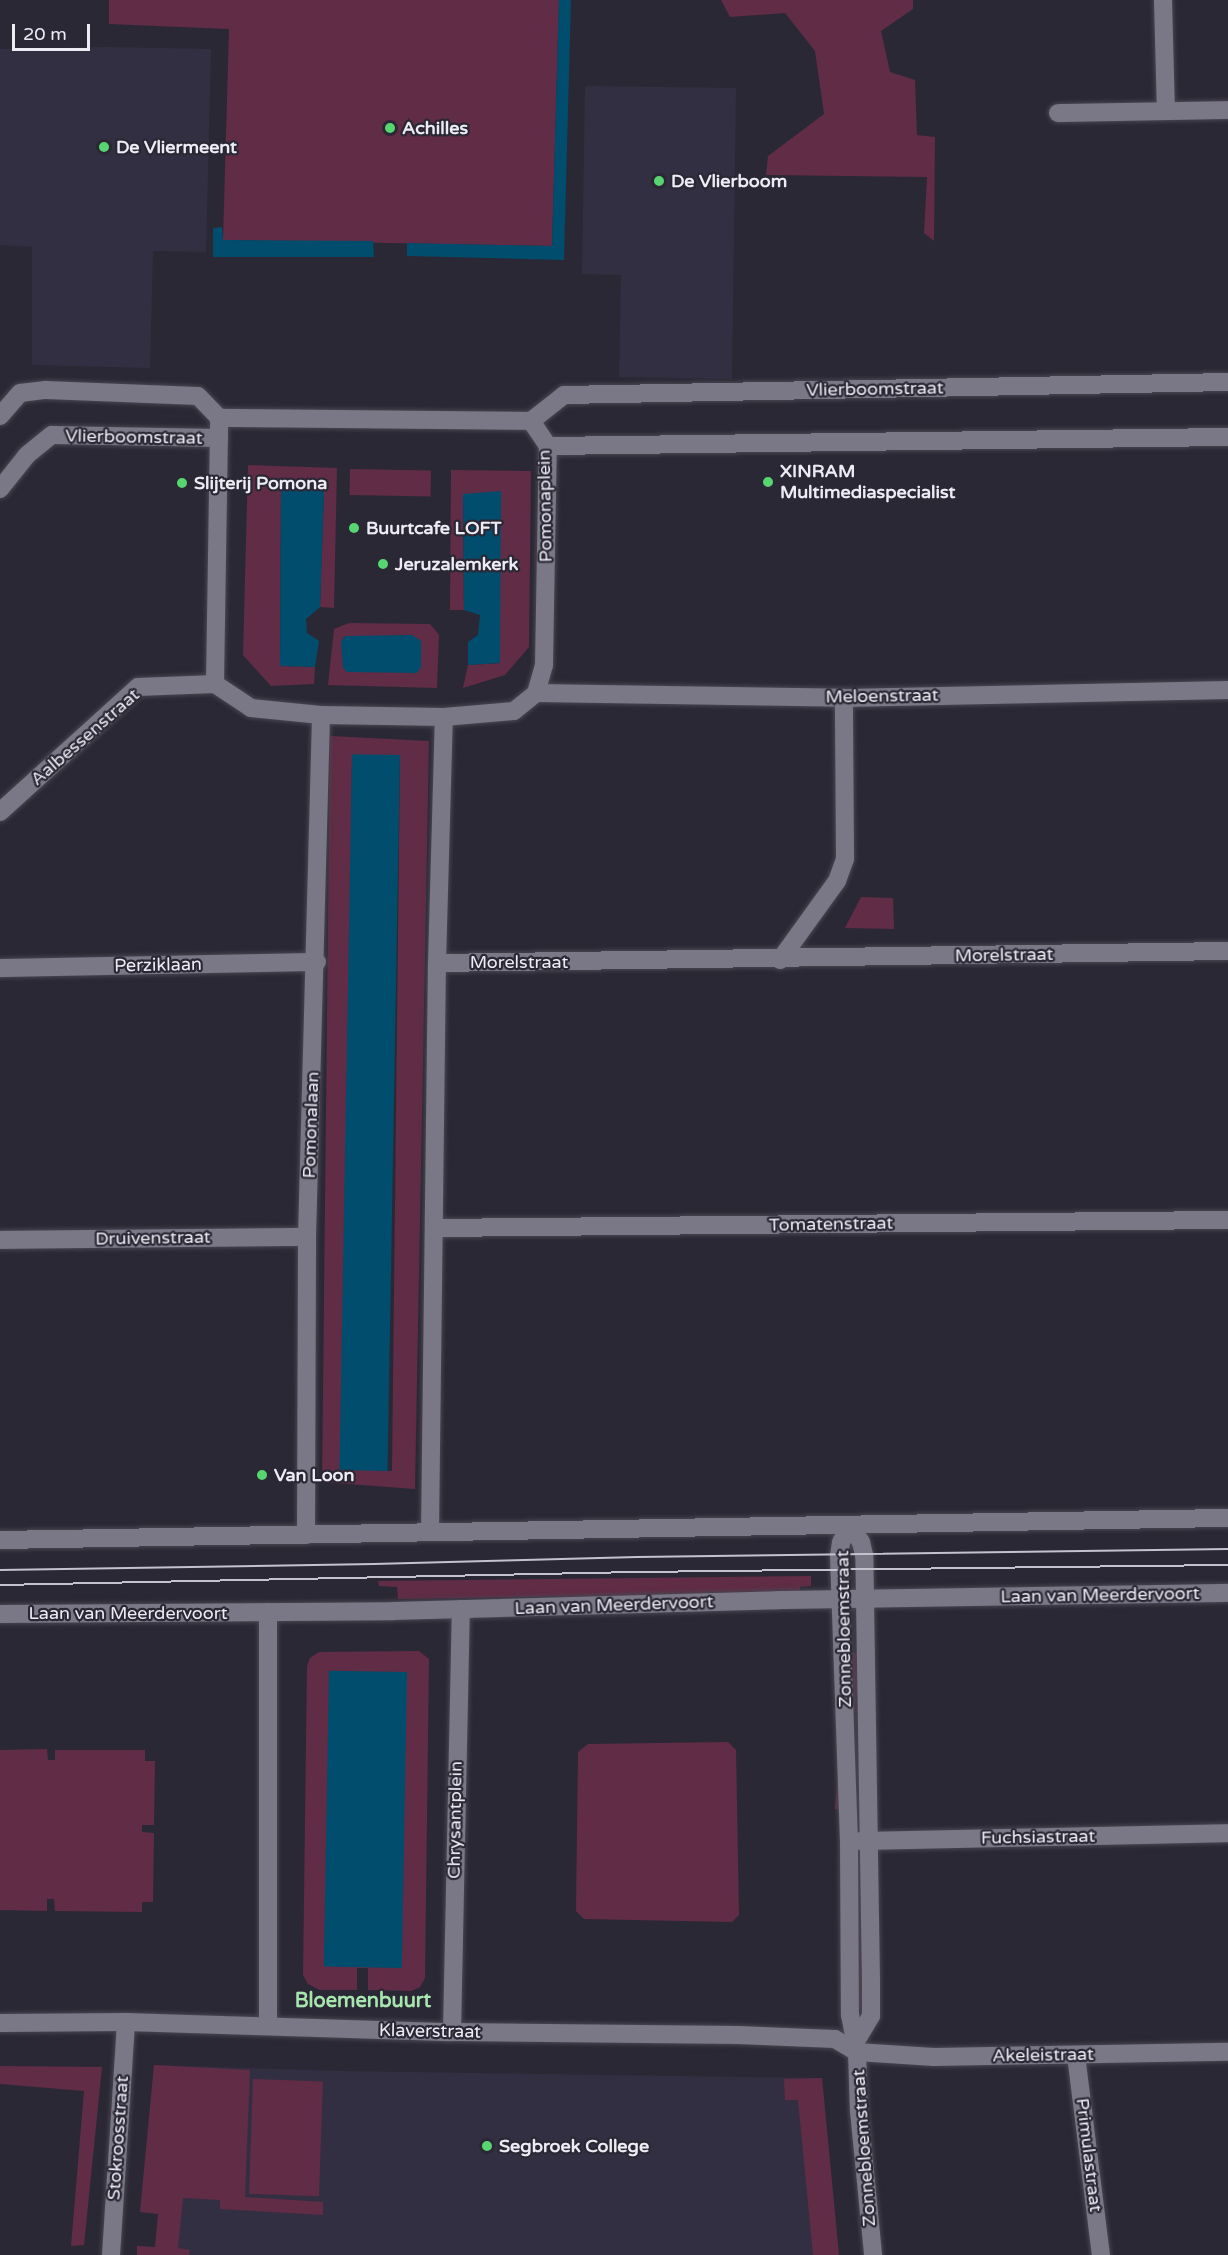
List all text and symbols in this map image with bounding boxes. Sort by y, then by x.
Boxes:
scale bar [15,12,93,50]
text: 20 m [23,23,67,45]
place label: Achilles [402,117,468,139]
marker: Achilles [383,121,397,135]
place label: De Vliermeent [116,136,237,158]
marker: De Vliermeent [97,140,111,154]
place label: De Vlierboom [671,170,787,192]
marker: De Vlierboom [652,174,666,188]
street label: Vlierboomstraat [806,377,944,401]
street label: Vlierboomstraat [65,425,203,449]
street label: Pomonaplein [533,449,557,563]
place label: XINRAM Multimediaspecialist [780,461,955,504]
place label: Slijterij Pomona [194,472,327,494]
marker: XINRAM Multimediaspecialist [761,475,775,489]
marker: Slijterij Pomona [175,476,189,490]
place label: Buurtcafe LOFT [366,517,502,539]
marker: Buurtcafe LOFT [347,521,361,535]
place label: Jeruzalemkerk [395,553,518,575]
marker: Jeruzalemkerk [376,557,390,571]
street label: Aalbessenstraat [26,684,144,790]
street label: Meloenstraat [825,684,939,708]
street label: Morelstraat [955,943,1053,967]
street label: Morelstraat [470,951,568,973]
street label: Perziklaan [114,953,202,977]
street label: Pomonalaan [298,1071,324,1179]
street label: Tomatenstraat [769,1212,893,1236]
street label: Druivenstraat [95,1226,211,1250]
place label: Van Loon [274,1464,354,1486]
marker: Van Loon [255,1468,269,1482]
street label: Zonnebloemstraat [832,1550,856,1708]
street label: Laan van Meerdervoort [1000,1582,1200,1608]
street label: Laan van Meerdervoort [514,1591,714,1619]
street label: Laan van Meerdervoort [28,1602,228,1624]
street label: Chrysantplein [443,1761,467,1879]
street label: Fuchsiastraat [981,1825,1095,1849]
district label: Bloemenbuurt [295,1989,431,2013]
street label: Klaverstraat [379,2019,481,2043]
street label: Akeleistraat [992,2043,1094,2067]
street label: Zonnebloemstraat [848,2069,880,2227]
street label: Stokroosstraat [103,2075,133,2201]
street label: Primulastraat [1071,2097,1107,2213]
place label: Segbroek College [499,2135,649,2157]
marker: Segbroek College [480,2139,494,2153]

